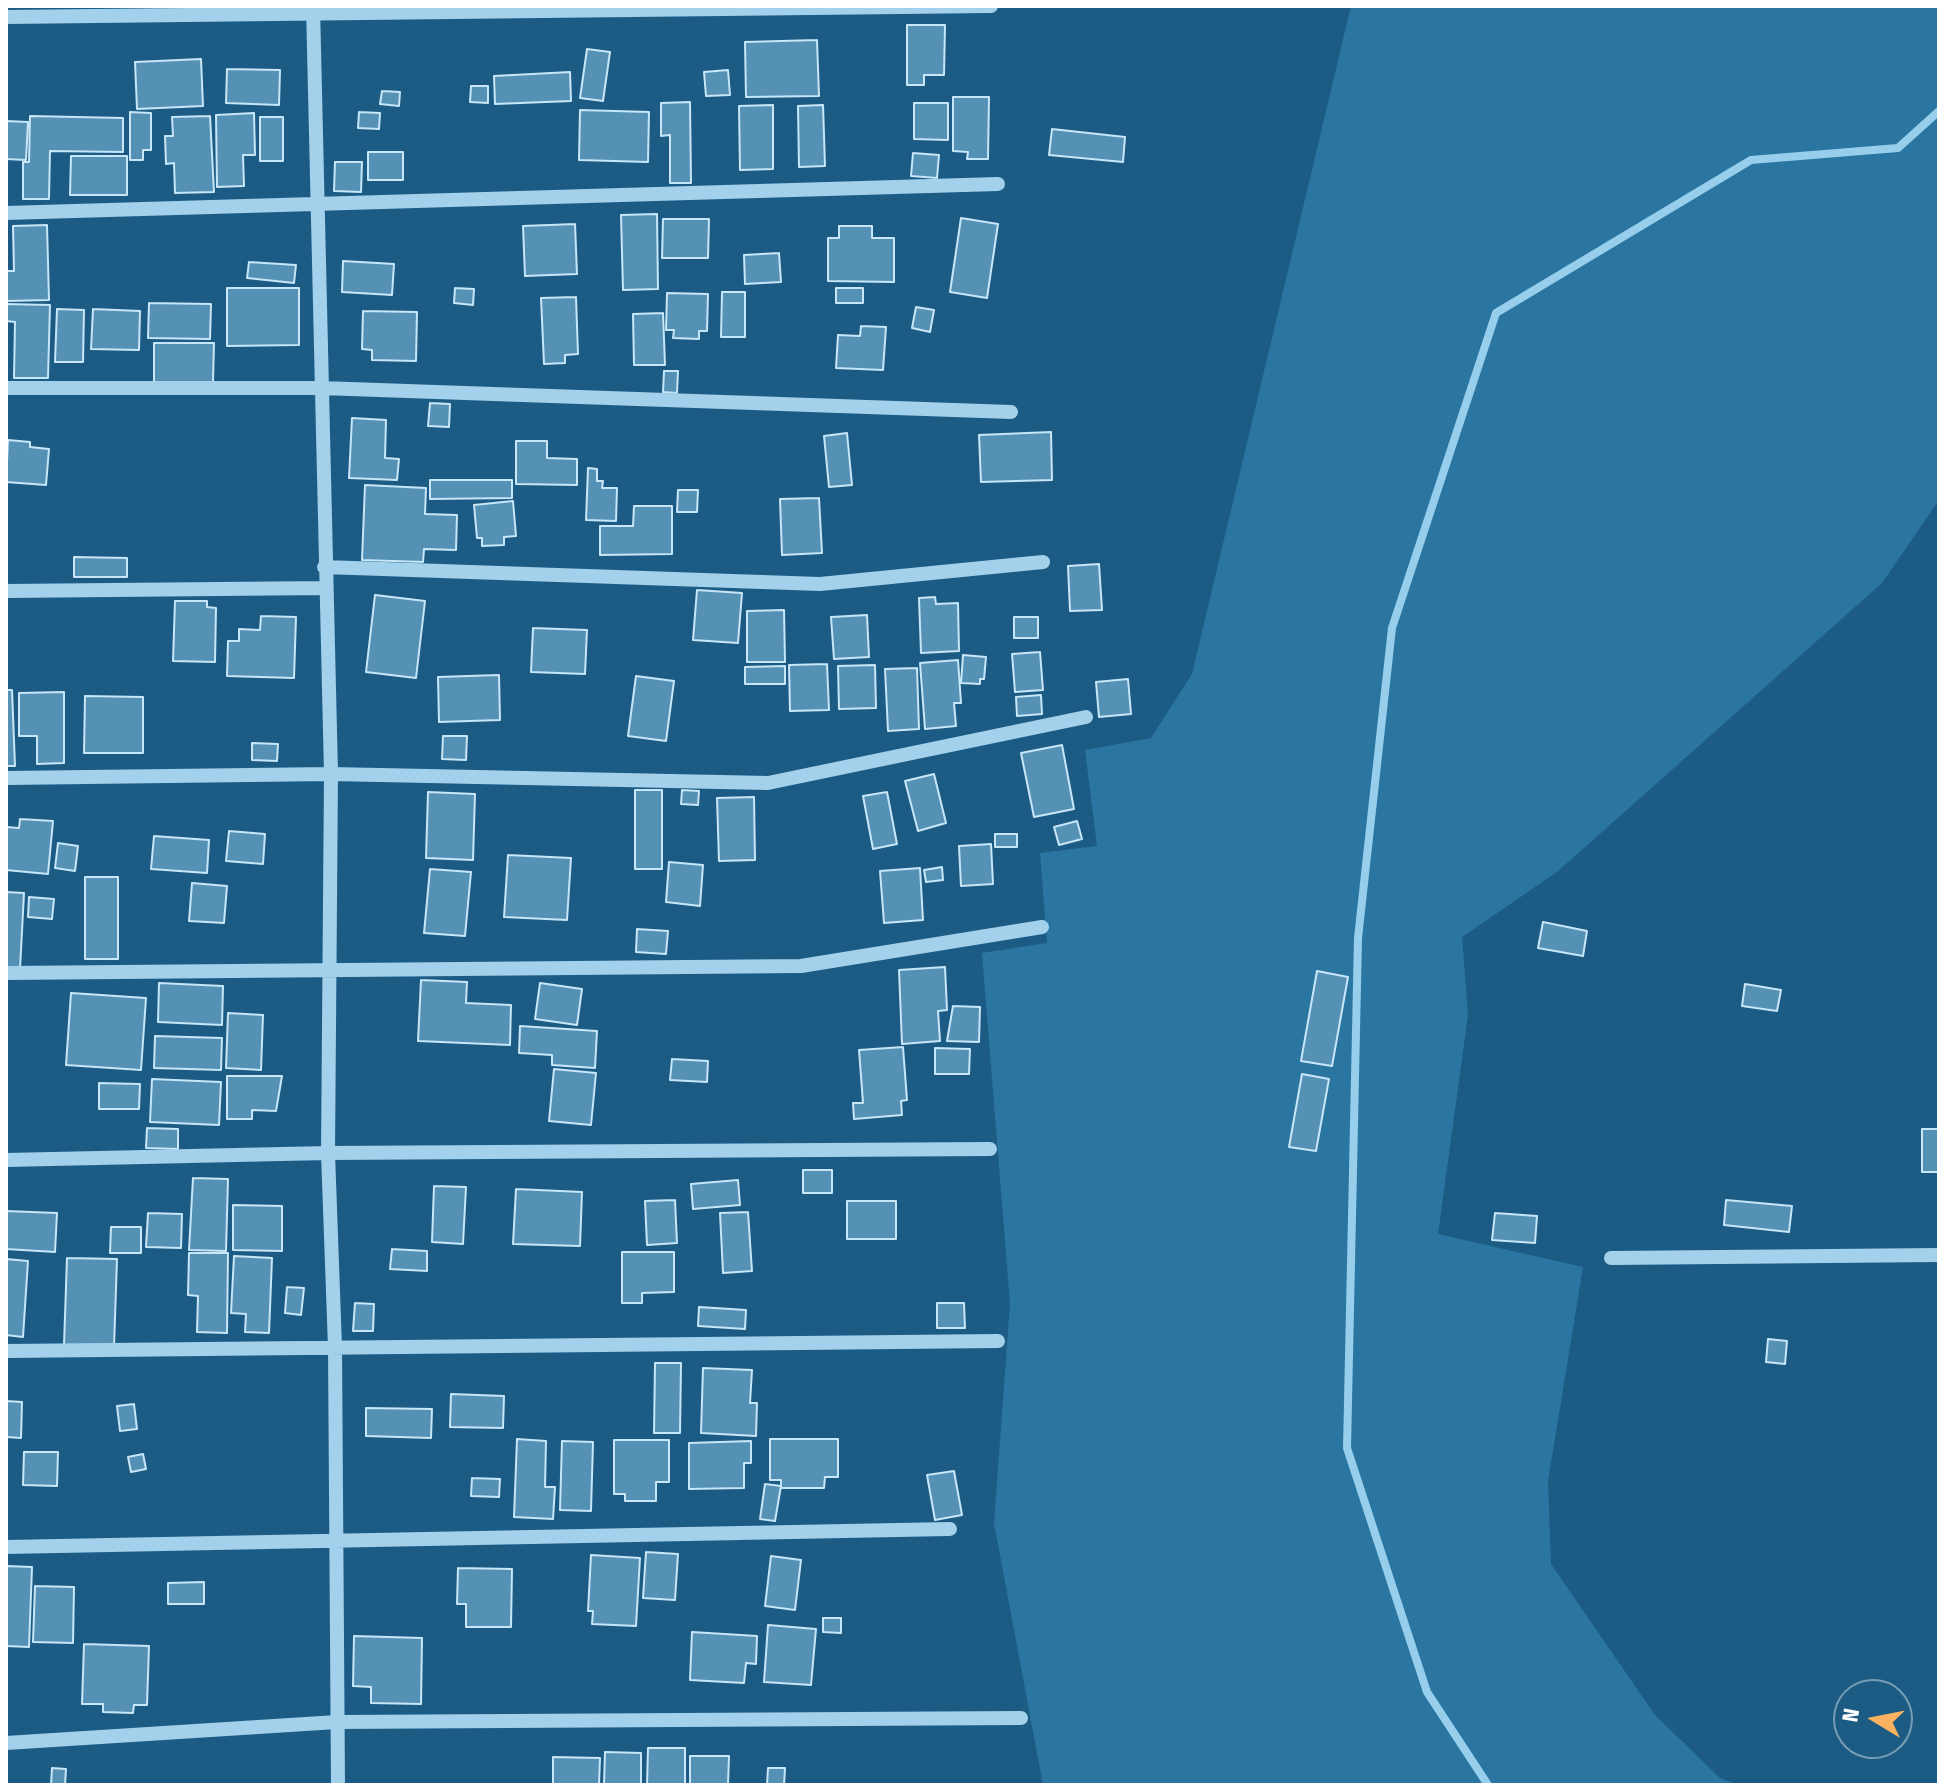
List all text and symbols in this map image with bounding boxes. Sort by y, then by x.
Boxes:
north arrow [1833,1679,1913,1759]
text: N [1836,1706,1865,1724]

